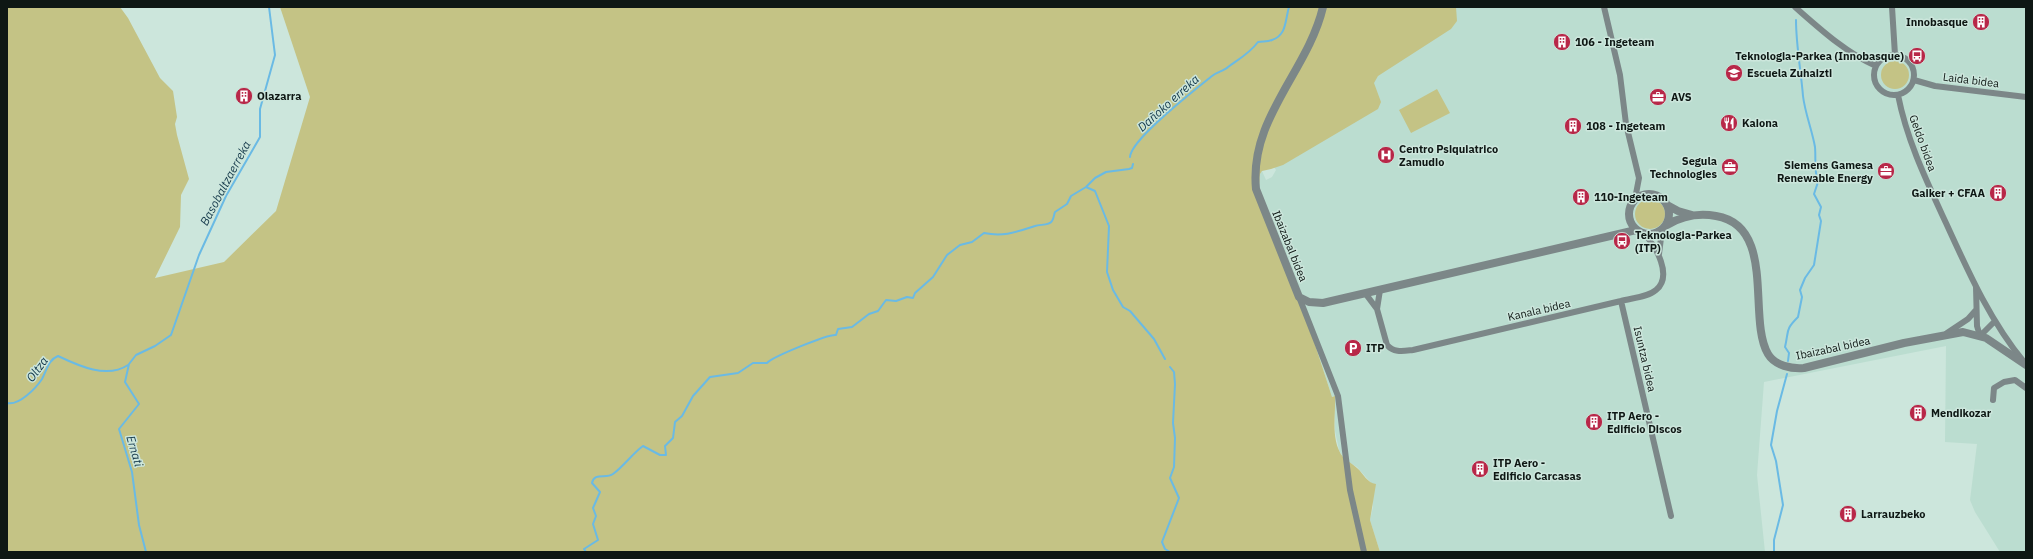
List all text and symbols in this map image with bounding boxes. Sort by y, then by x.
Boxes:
building icon: Innobasque [1971,12,1991,32]
place label: Innobasque [1906,15,1968,29]
building icon: 106 - Ingeteam [1552,32,1572,52]
place label: 106 - Ingeteam [1575,35,1655,49]
bus stop icon: Teknologia-Parkea (Innobasque) [1907,46,1927,66]
place label: Teknologia-Parkea (Innobasque) [1735,49,1904,63]
school or university icon: Escuela Zuhaizti [1724,63,1744,83]
place label: Escuela Zuhaizti [1747,66,1832,80]
street label: Laida bidea [1942,70,2000,90]
water label: Dañoko erreka [1134,71,1202,135]
building icon: Olazarra [234,86,254,106]
office icon: AVS [1648,87,1668,107]
place label: Olazarra [257,89,301,103]
place label: AVS [1671,90,1692,104]
restaurant icon: Kaiona [1719,113,1739,133]
street label: Geldo bidea [1906,113,1940,173]
building icon: 108 - Ingeteam [1563,116,1583,136]
place label: Kaiona [1742,116,1778,130]
place label: 108 - Ingeteam [1586,119,1666,133]
water label: Basobaltzaerreka [196,138,254,228]
place label: Centro Psiquiatrico Zamudio [1399,142,1498,169]
hospital icon: Centro Psiquiatrico Zamudio [1376,145,1396,165]
place label: Segula Technologies [1650,154,1717,181]
office icon: Segula Technologies [1720,157,1740,177]
place label: Siemens Gamesa Renewable Energy [1777,158,1873,185]
office icon: Siemens Gamesa Renewable Energy [1876,161,1896,181]
building icon: Gaiker + CFAA [1988,183,2008,203]
place label: Gaiker + CFAA [1911,186,1985,200]
building icon: 110-Ingeteam [1571,187,1591,207]
place label: 110-Ingeteam [1594,190,1668,204]
street label: Ibaizabal bidea [1269,208,1311,284]
place label: Teknologia-Parkea (ITP) [1635,228,1732,255]
bus stop icon: Teknologia-Parkea (ITP) [1612,231,1632,251]
street label: Kanala bidea [1506,296,1572,324]
street label: Isuntza bidea [1631,325,1659,393]
street label: Ibaizabal bidea [1795,333,1872,363]
parking icon: ITP [1343,338,1363,358]
place label: ITP [1366,341,1384,355]
water label: Oltza [23,353,51,385]
building icon: Mendikozar [1908,403,1928,423]
place label: Mendikozar [1931,406,1992,420]
place label: ITP Aero - Edificio Discos [1607,409,1682,436]
building icon: ITP Aero - Edificio Discos [1584,412,1604,432]
water label: Ernati [123,434,147,469]
place label: ITP Aero - Edificio Carcasas [1493,456,1582,483]
building icon: ITP Aero - Edificio Carcasas [1470,459,1490,479]
building icon: Larrauzbeko [1838,504,1858,524]
place label: Larrauzbeko [1861,507,1926,521]

